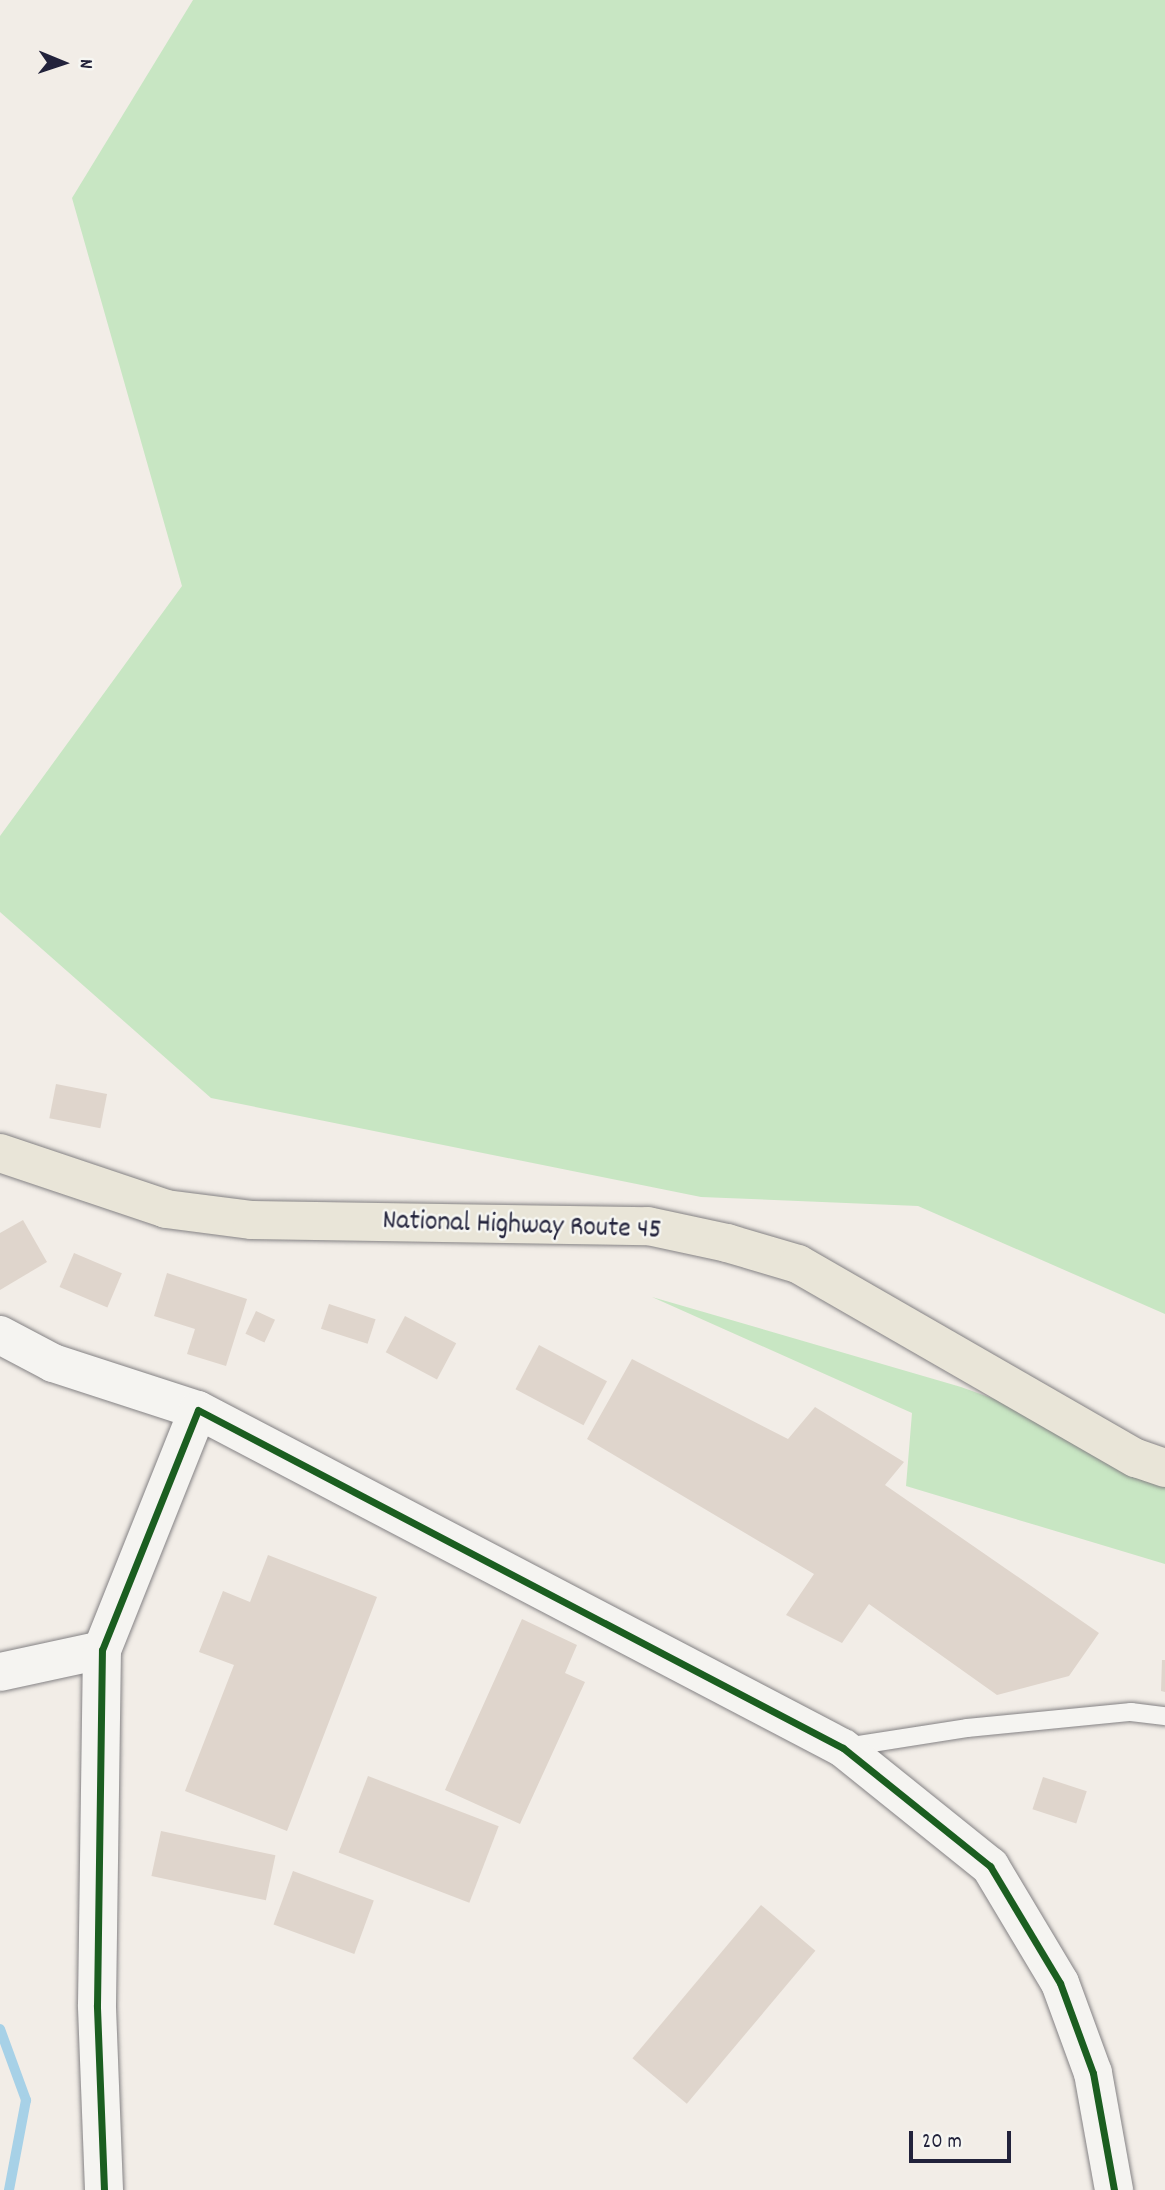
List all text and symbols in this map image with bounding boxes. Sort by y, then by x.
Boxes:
north arrow [28,28,98,98]
text: N [71,59,98,69]
street label: National Highway Route 45 [382,1205,662,1249]
scale bar [913,2116,1014,2160]
text: 20 m [922,2128,962,2158]

